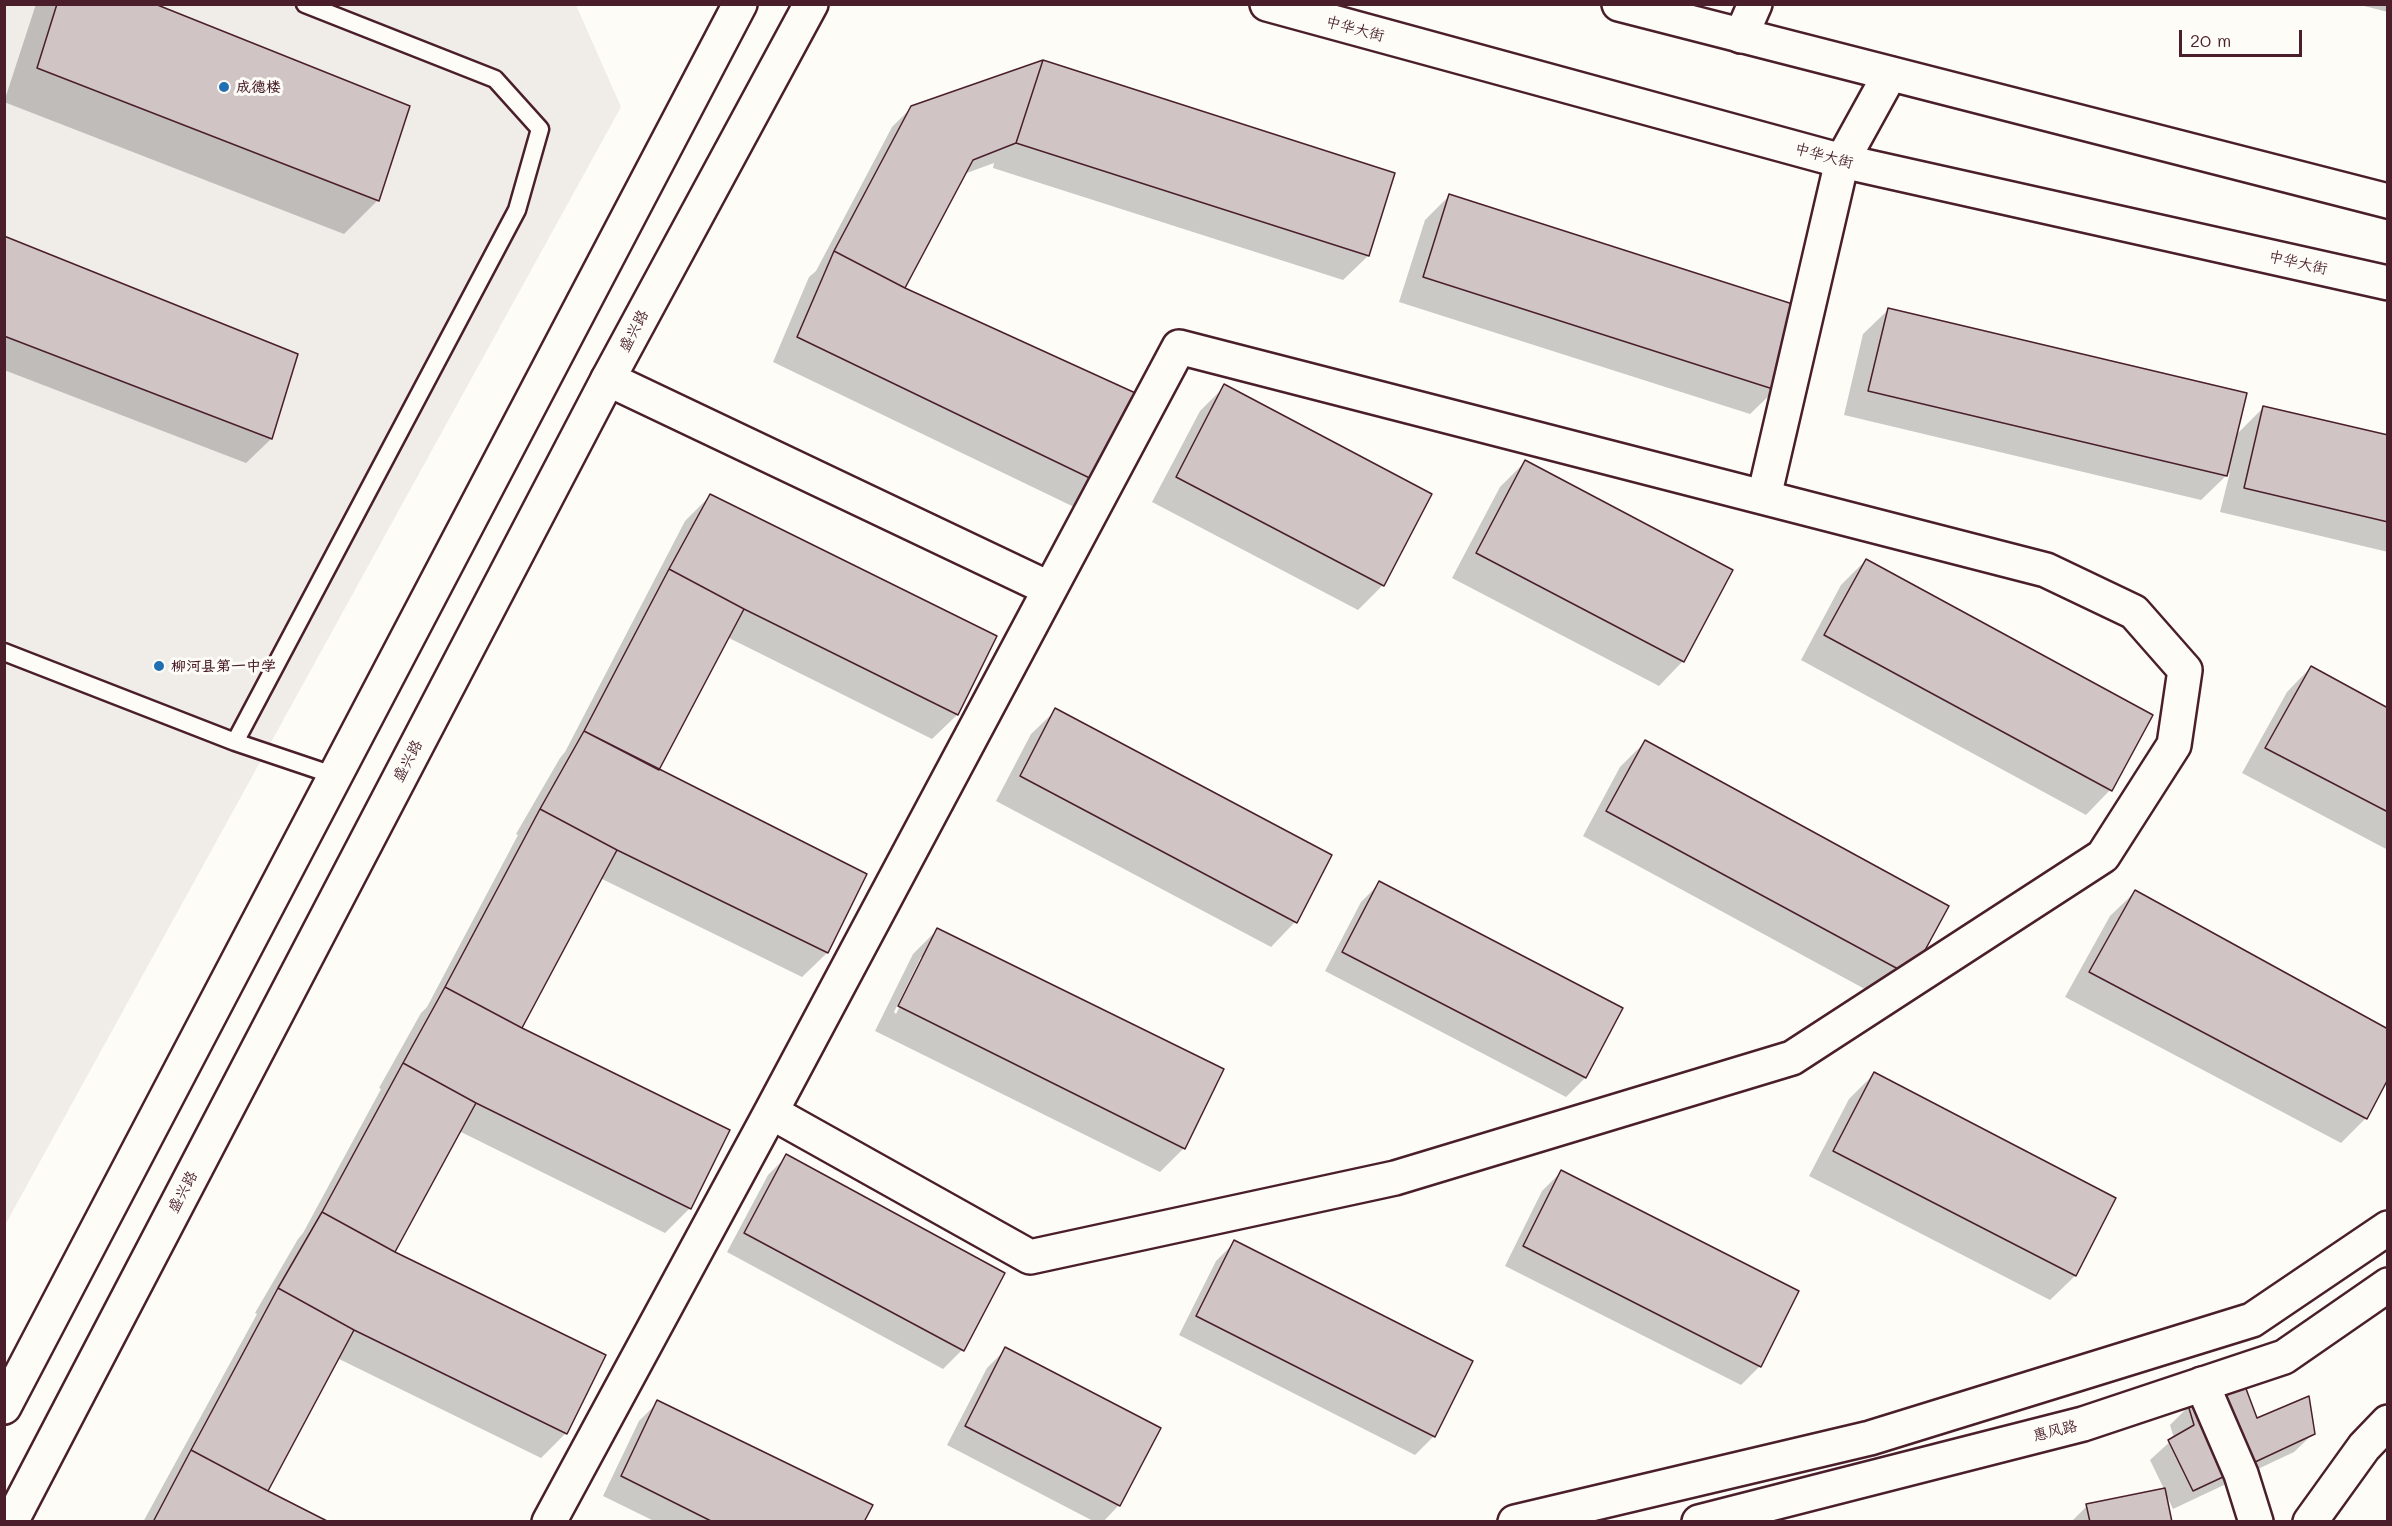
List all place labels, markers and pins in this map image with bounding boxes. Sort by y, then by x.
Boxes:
place label: 成德楼 [236,78,281,96]
marker: 成德楼 [217,80,231,94]
place label: 柳河县第一中学 [171,657,276,675]
marker: 柳河县第一中学 [152,659,166,673]

